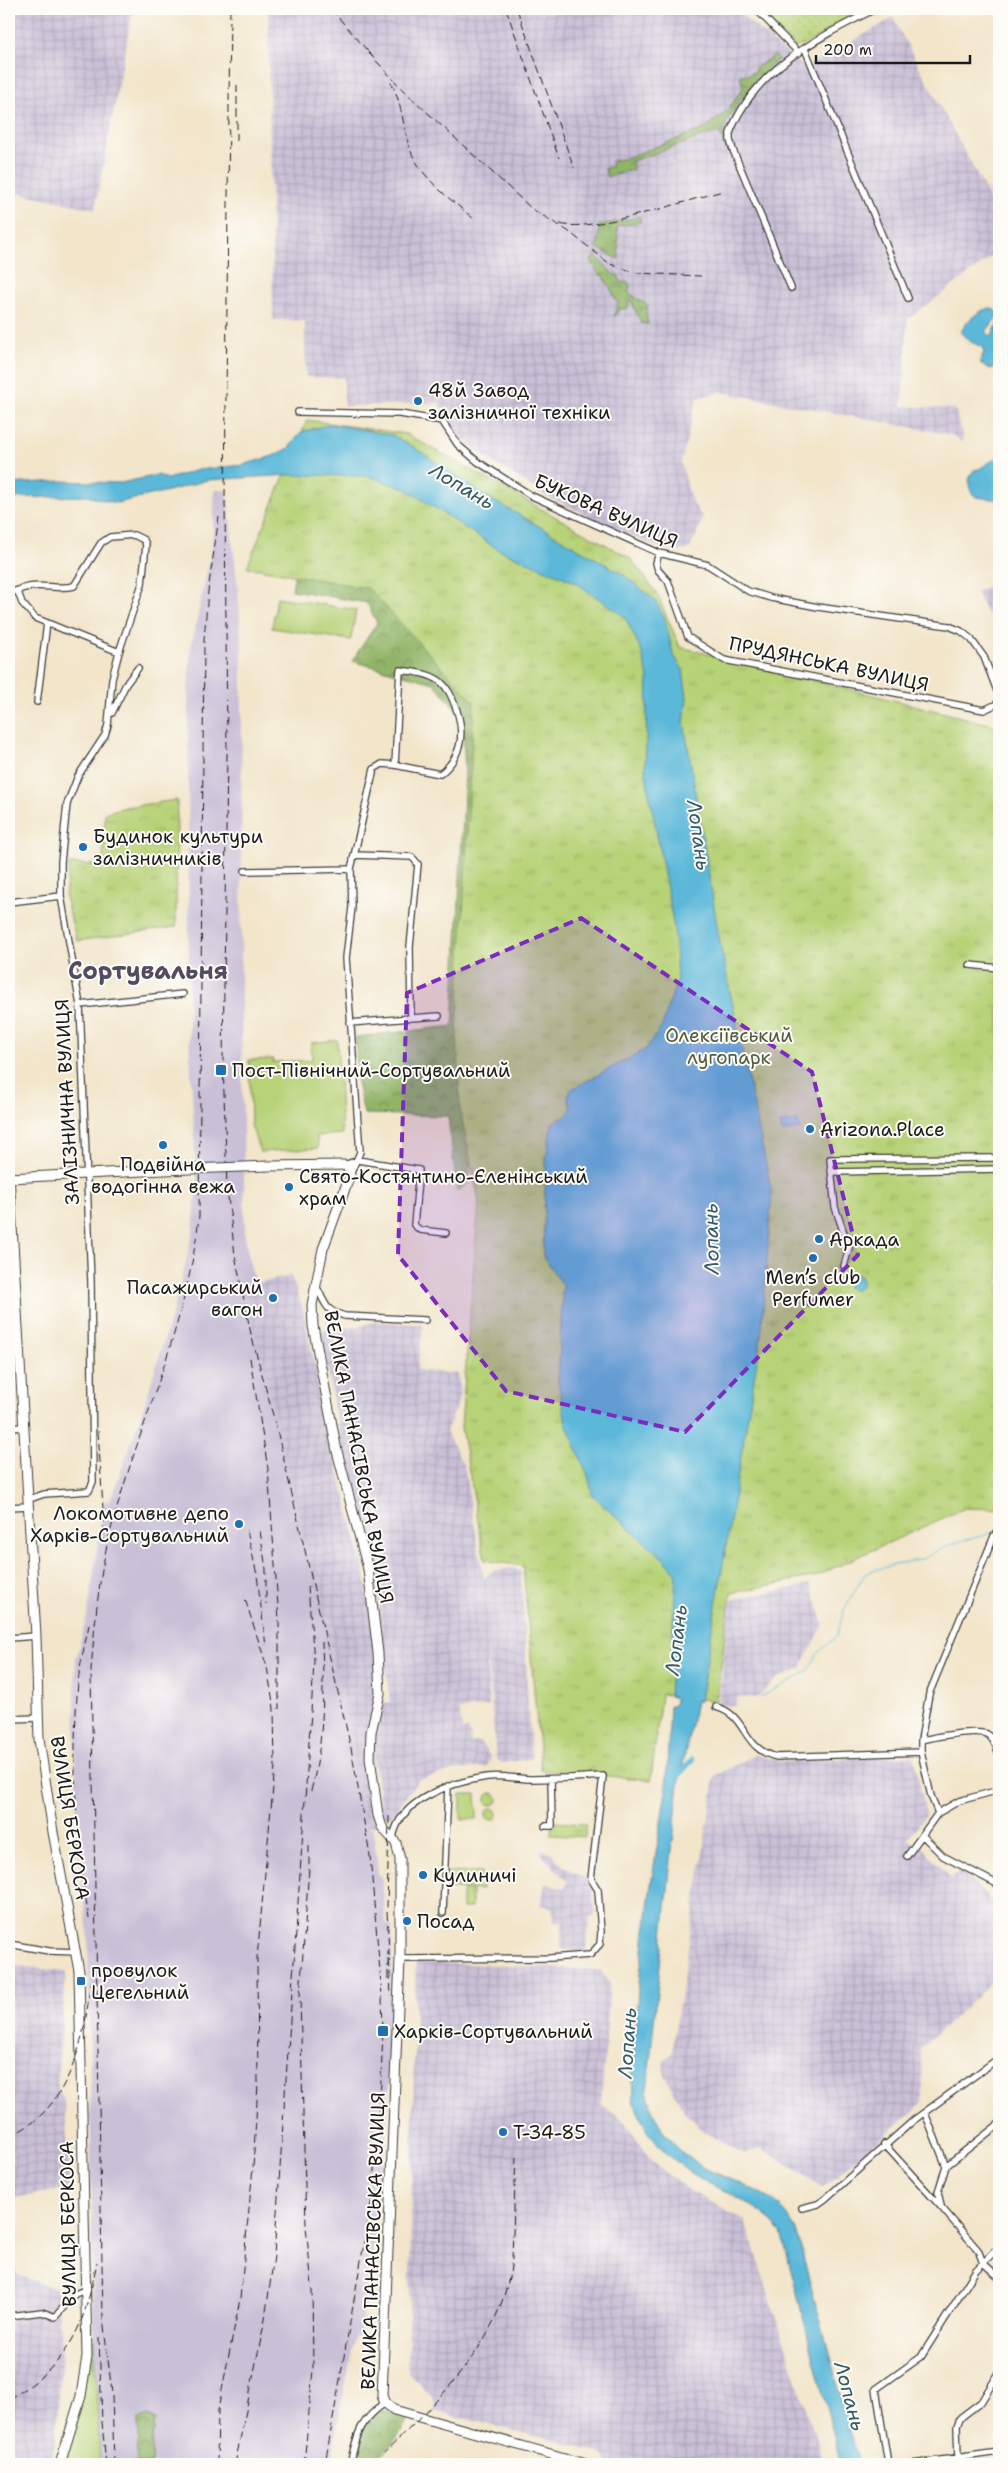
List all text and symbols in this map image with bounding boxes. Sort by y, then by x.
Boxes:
scale bar [816,32,969,64]
text: 200 m [823,40,872,60]
place label: 48й Завод залізничної техніки [428,378,610,425]
marker: 48й Завод залізничної техніки [412,395,424,407]
water label: Лопань [424,456,499,515]
street label: БУКОВА ВУЛИЦЯ [530,468,682,554]
street label: ПРУДЯНСЬКА ВУЛИЦЯ [727,631,931,697]
water label: Лопань [681,797,717,872]
place label: Будинок культури залізничників [93,824,263,871]
marker: Будинок культури залізничників [77,841,89,853]
district label: Сортувальня [68,955,228,987]
street label: ЗАЛІЗНИЧНА ВУЛИЦЯ [49,998,85,1206]
park label: Олексіївський лугопарк [665,1023,793,1070]
place label: Пост-Північний-Сортувальний [232,1058,510,1083]
marker: Пост-Північний-Сортувальний [214,1063,228,1077]
place label: Arizona.Place [820,1117,945,1142]
marker: Arizona.Place [804,1123,816,1135]
marker: Подвійна водогінна вежа [157,1139,169,1151]
place label: Подвійна водогінна вежа [91,1152,235,1199]
place label: Свято-Костянтино-Єленінський храм [299,1164,588,1211]
marker: Свято-Костянтино-Єленінський храм [283,1181,295,1193]
water label: Лопань [697,1203,725,1276]
place label: Аркада [829,1227,899,1252]
marker: Аркада [813,1233,825,1245]
marker: Men’s club Perfumer [807,1252,819,1264]
place label: Men’s club Perfumer [766,1265,860,1312]
place label: Пасажирський вагон [127,1275,263,1322]
marker: Пасажирський вагон [267,1292,279,1304]
street label: ВЕЛИКА ПАНАСІВСЬКА ВУЛИЦЯ [318,1308,400,1606]
place label: Локомотивне депо Харків-Сортувальний [30,1501,229,1548]
marker: Локомотивне депо Харків-Сортувальний [233,1518,245,1530]
water label: Лопань [659,1603,693,1678]
street label: ВУЛИЦЯ БЕРКОСА [45,1734,95,1902]
place label: Кулиничі [433,1863,517,1888]
marker: Кулиничі [417,1869,429,1881]
place label: Посад [417,1909,475,1934]
marker: Посад [401,1915,413,1927]
place label: провулок Цегельний [91,1958,189,2005]
marker: провулок Цегельний [75,1975,87,1987]
water label: Лопань [611,2007,642,2080]
place label: Харків-Сортувальний [394,2019,593,2044]
marker: Харків-Сортувальний [376,2024,390,2038]
street label: ВЕЛИКА ПАНАСІВСЬКА ВУЛИЦЯ [355,2092,391,2390]
place label: Т-34-85 [513,2120,586,2145]
marker: Т-34-85 [497,2126,509,2138]
street label: ВУЛИЦЯ БЕРКОСА [54,2141,82,2307]
water label: Лопань [828,2357,872,2434]

